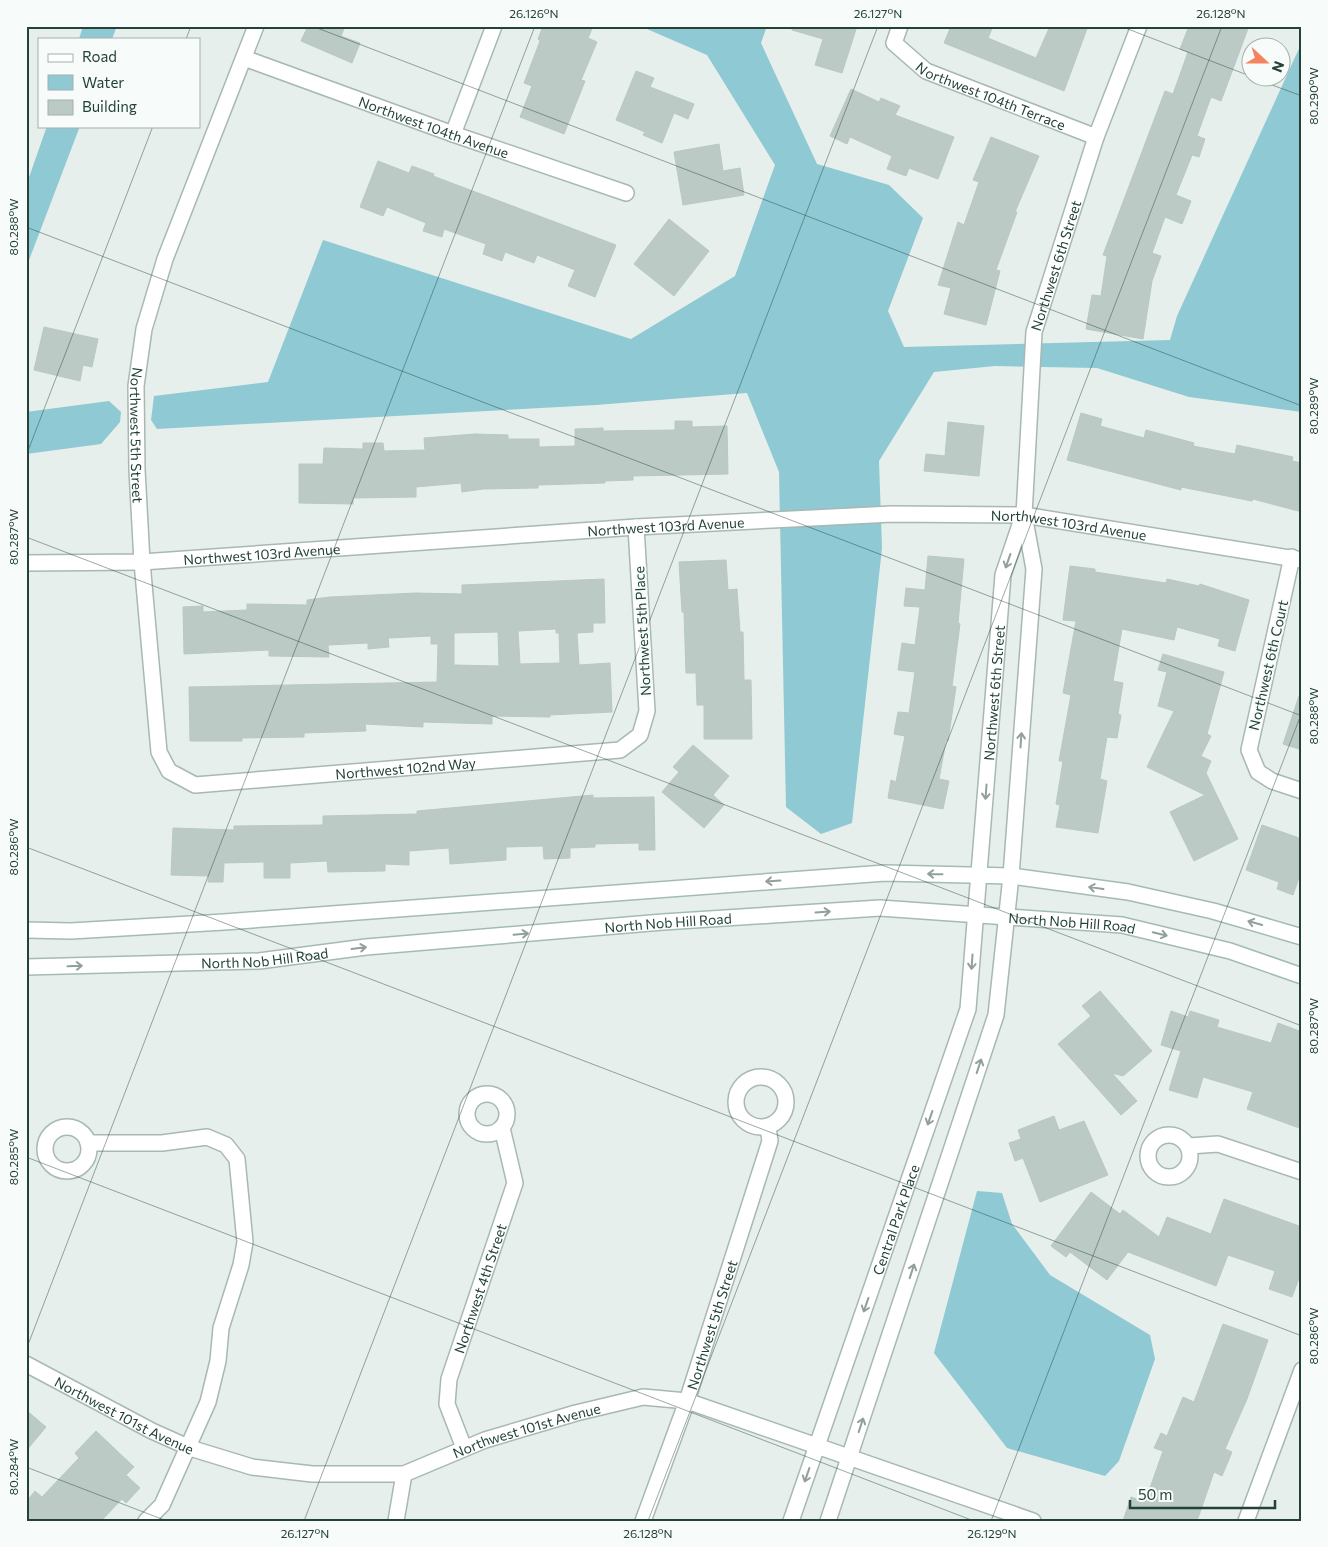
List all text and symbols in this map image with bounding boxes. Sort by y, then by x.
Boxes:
text: 26.126°N [509,6,559,20]
text: 26.127°N [854,6,902,20]
text: 26.128°N [1196,6,1246,20]
legend [38,38,200,128]
north arrow [1240,38,1290,88]
text: Road [82,47,117,65]
street label: Northwest 104th Terrace [913,58,1068,133]
text: N [1269,59,1288,75]
text: 80.290°W [1306,67,1320,125]
text: Water [82,73,124,91]
street label: Northwest 104th Avenue [357,92,511,161]
text: Building [82,97,137,115]
street label: Northwest 6th Street [1027,198,1084,333]
text: 80.288°W [6,199,20,255]
street label: Northwest 5th Street [128,366,147,504]
text: 80.289°W [1306,378,1320,434]
street label: Northwest 103rd Avenue [991,506,1148,543]
text: 80.287°W [6,509,20,565]
street label: Northwest 103rd Avenue [587,513,745,539]
street label: Northwest 103rd Avenue [183,539,341,568]
one-way arrow [1003,552,1012,568]
street label: Northwest 5th Place [630,566,654,696]
street label: Northwest 6th Court [1245,598,1291,732]
street label: Northwest 6th Street [980,624,1007,761]
text: 80.288°W [1306,688,1320,744]
one-way arrow [1017,733,1026,749]
street label: Northwest 102nd Way [335,753,477,782]
one-way arrow [981,783,990,799]
text: 80.286°W [6,819,20,875]
one-way arrow [927,869,943,878]
one-way arrow [765,876,781,885]
one-way arrow [1089,883,1105,893]
one-way arrow [814,907,830,916]
street label: North Nob Hill Road [604,909,732,935]
street label: North Nob Hill Road [1008,909,1137,936]
one-way arrow [1247,918,1263,928]
one-way arrow [513,929,529,938]
one-way arrow [1151,930,1167,939]
one-way arrow [351,943,367,953]
street label: North Nob Hill Road [201,944,329,971]
one-way arrow [967,954,976,970]
one-way arrow [66,961,83,971]
text: 80.287°W [1306,998,1320,1054]
one-way arrow [975,1059,984,1075]
one-way arrow [925,1110,934,1126]
text: 80.285°W [6,1129,20,1185]
street label: Central Park Place [868,1162,922,1277]
street label: Northwest 4th Street [450,1221,509,1355]
street label: Northwest 5th Street [683,1257,740,1392]
one-way arrow [907,1263,917,1279]
one-way arrow [860,1297,870,1313]
text: 80.286°W [1306,1308,1320,1364]
street label: Northwest 101st Avenue [52,1372,197,1457]
street label: Northwest 101st Avenue [450,1399,602,1461]
one-way arrow [856,1417,866,1433]
text: 80.284°W [6,1439,20,1495]
one-way arrow [801,1467,811,1483]
scale bar [1130,1477,1276,1509]
text: 50 m [1138,1485,1172,1503]
text: 26.127°N [281,1526,329,1540]
text: 26.128°N [623,1526,673,1540]
text: 26.129°N [967,1526,1017,1540]

